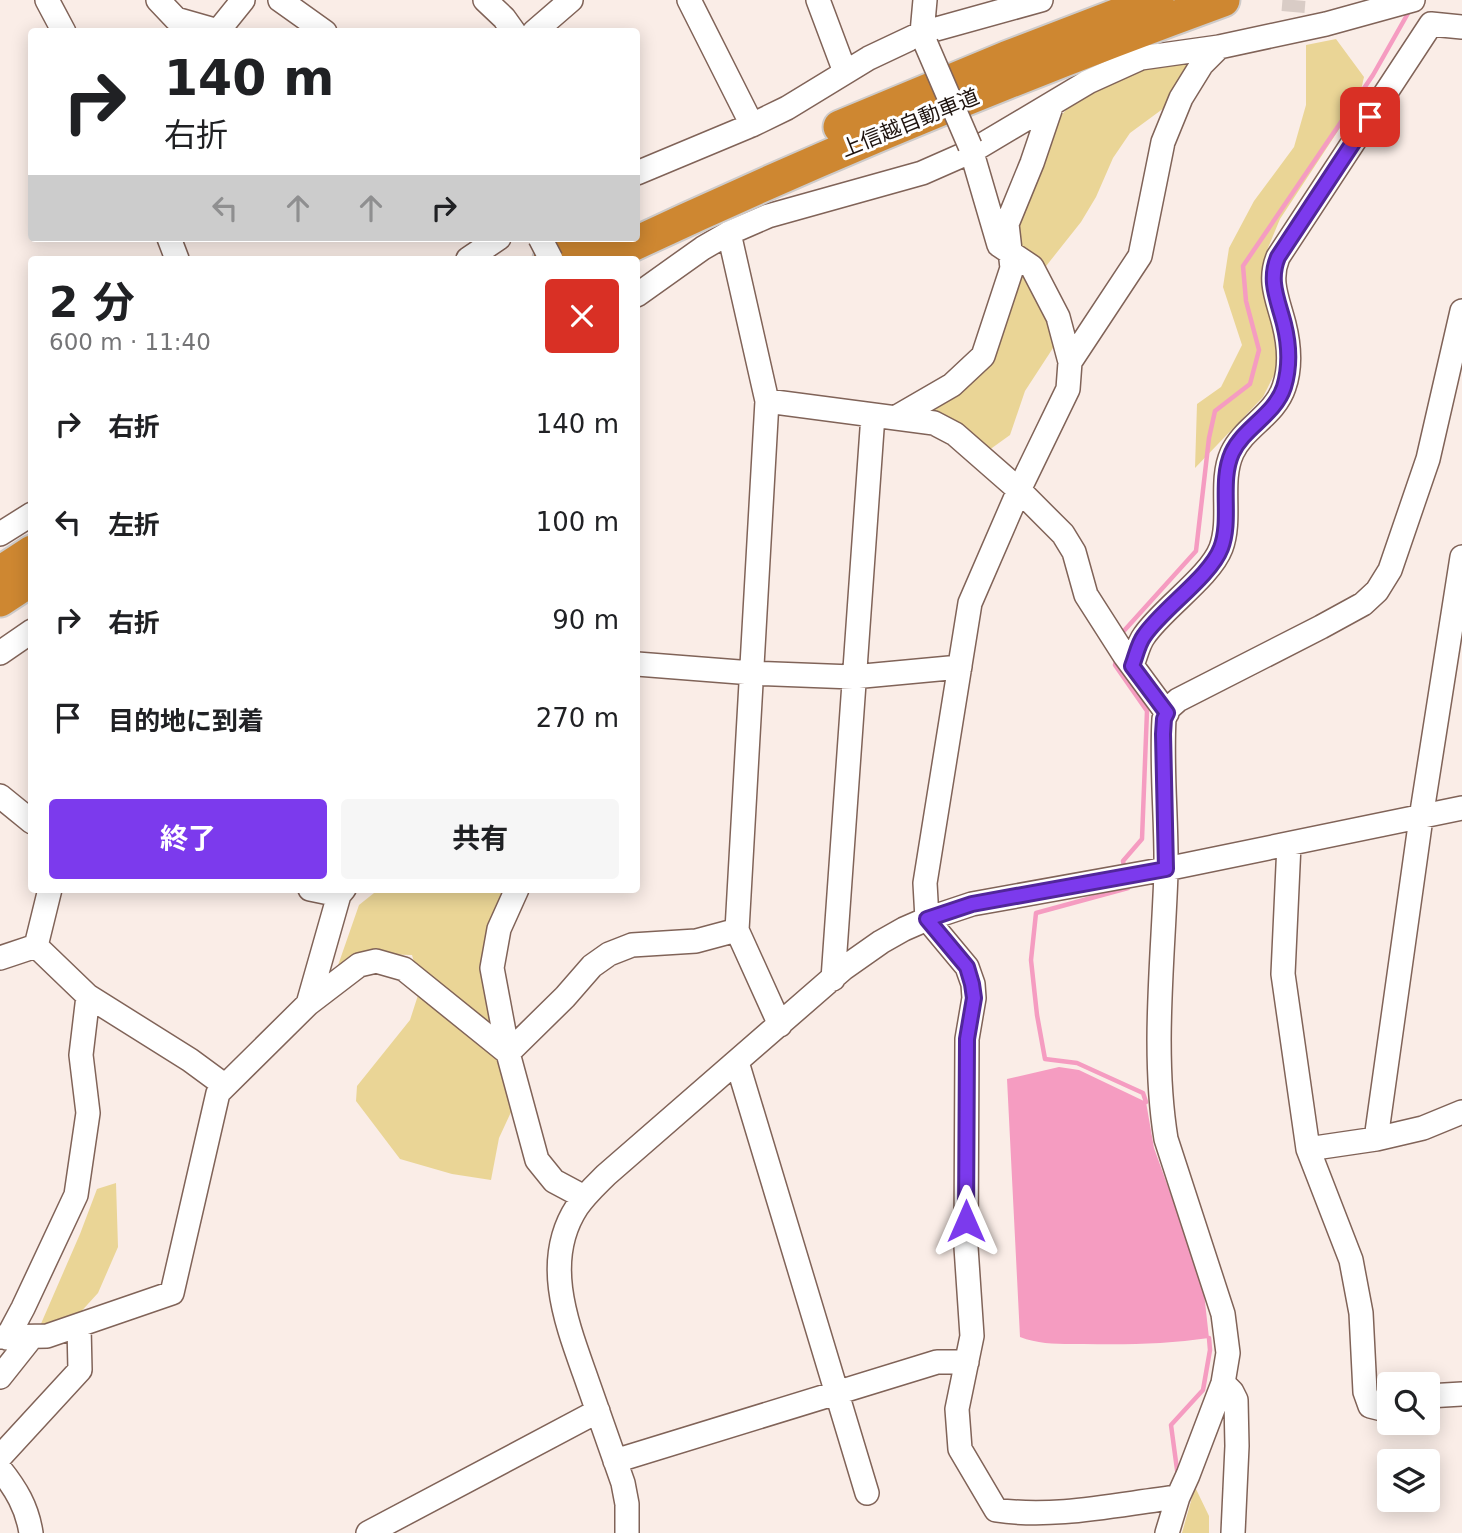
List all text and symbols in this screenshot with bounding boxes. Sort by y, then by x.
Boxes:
text: 140 m [164,50,334,107]
icon: right [49,56,140,147]
street label: 上信越自動車道 [837,84,983,162]
pin [1340,87,1400,147]
icon: arrive [1351,98,1389,136]
text: 右折 [164,116,228,154]
icon: left [206,189,244,227]
icon: ahead [279,189,317,227]
icon: ahead [352,189,390,227]
icon: right [425,189,463,227]
text: 2 分 [49,278,135,327]
button: close [545,279,619,353]
text: 600 m · 11:40 [49,329,211,355]
icon: right [49,405,87,443]
text: 140 m [536,409,619,439]
text: 右折 [108,412,160,442]
icon: left [49,503,87,541]
text: 100 m [536,507,619,537]
text: 左折 [108,510,160,540]
icon: right [49,601,87,639]
text: 90 m [552,605,619,635]
text: 右折 [108,608,160,638]
icon: arrive [49,699,87,737]
text: 270 m [536,703,619,733]
text: 目的地に到着 [108,706,264,736]
button: 終了 [49,799,327,879]
button: 共有 [341,799,619,879]
position arrow [929,1184,1003,1258]
map controls [1377,1372,1440,1512]
button: search [1377,1372,1440,1435]
button: layers [1377,1449,1440,1512]

